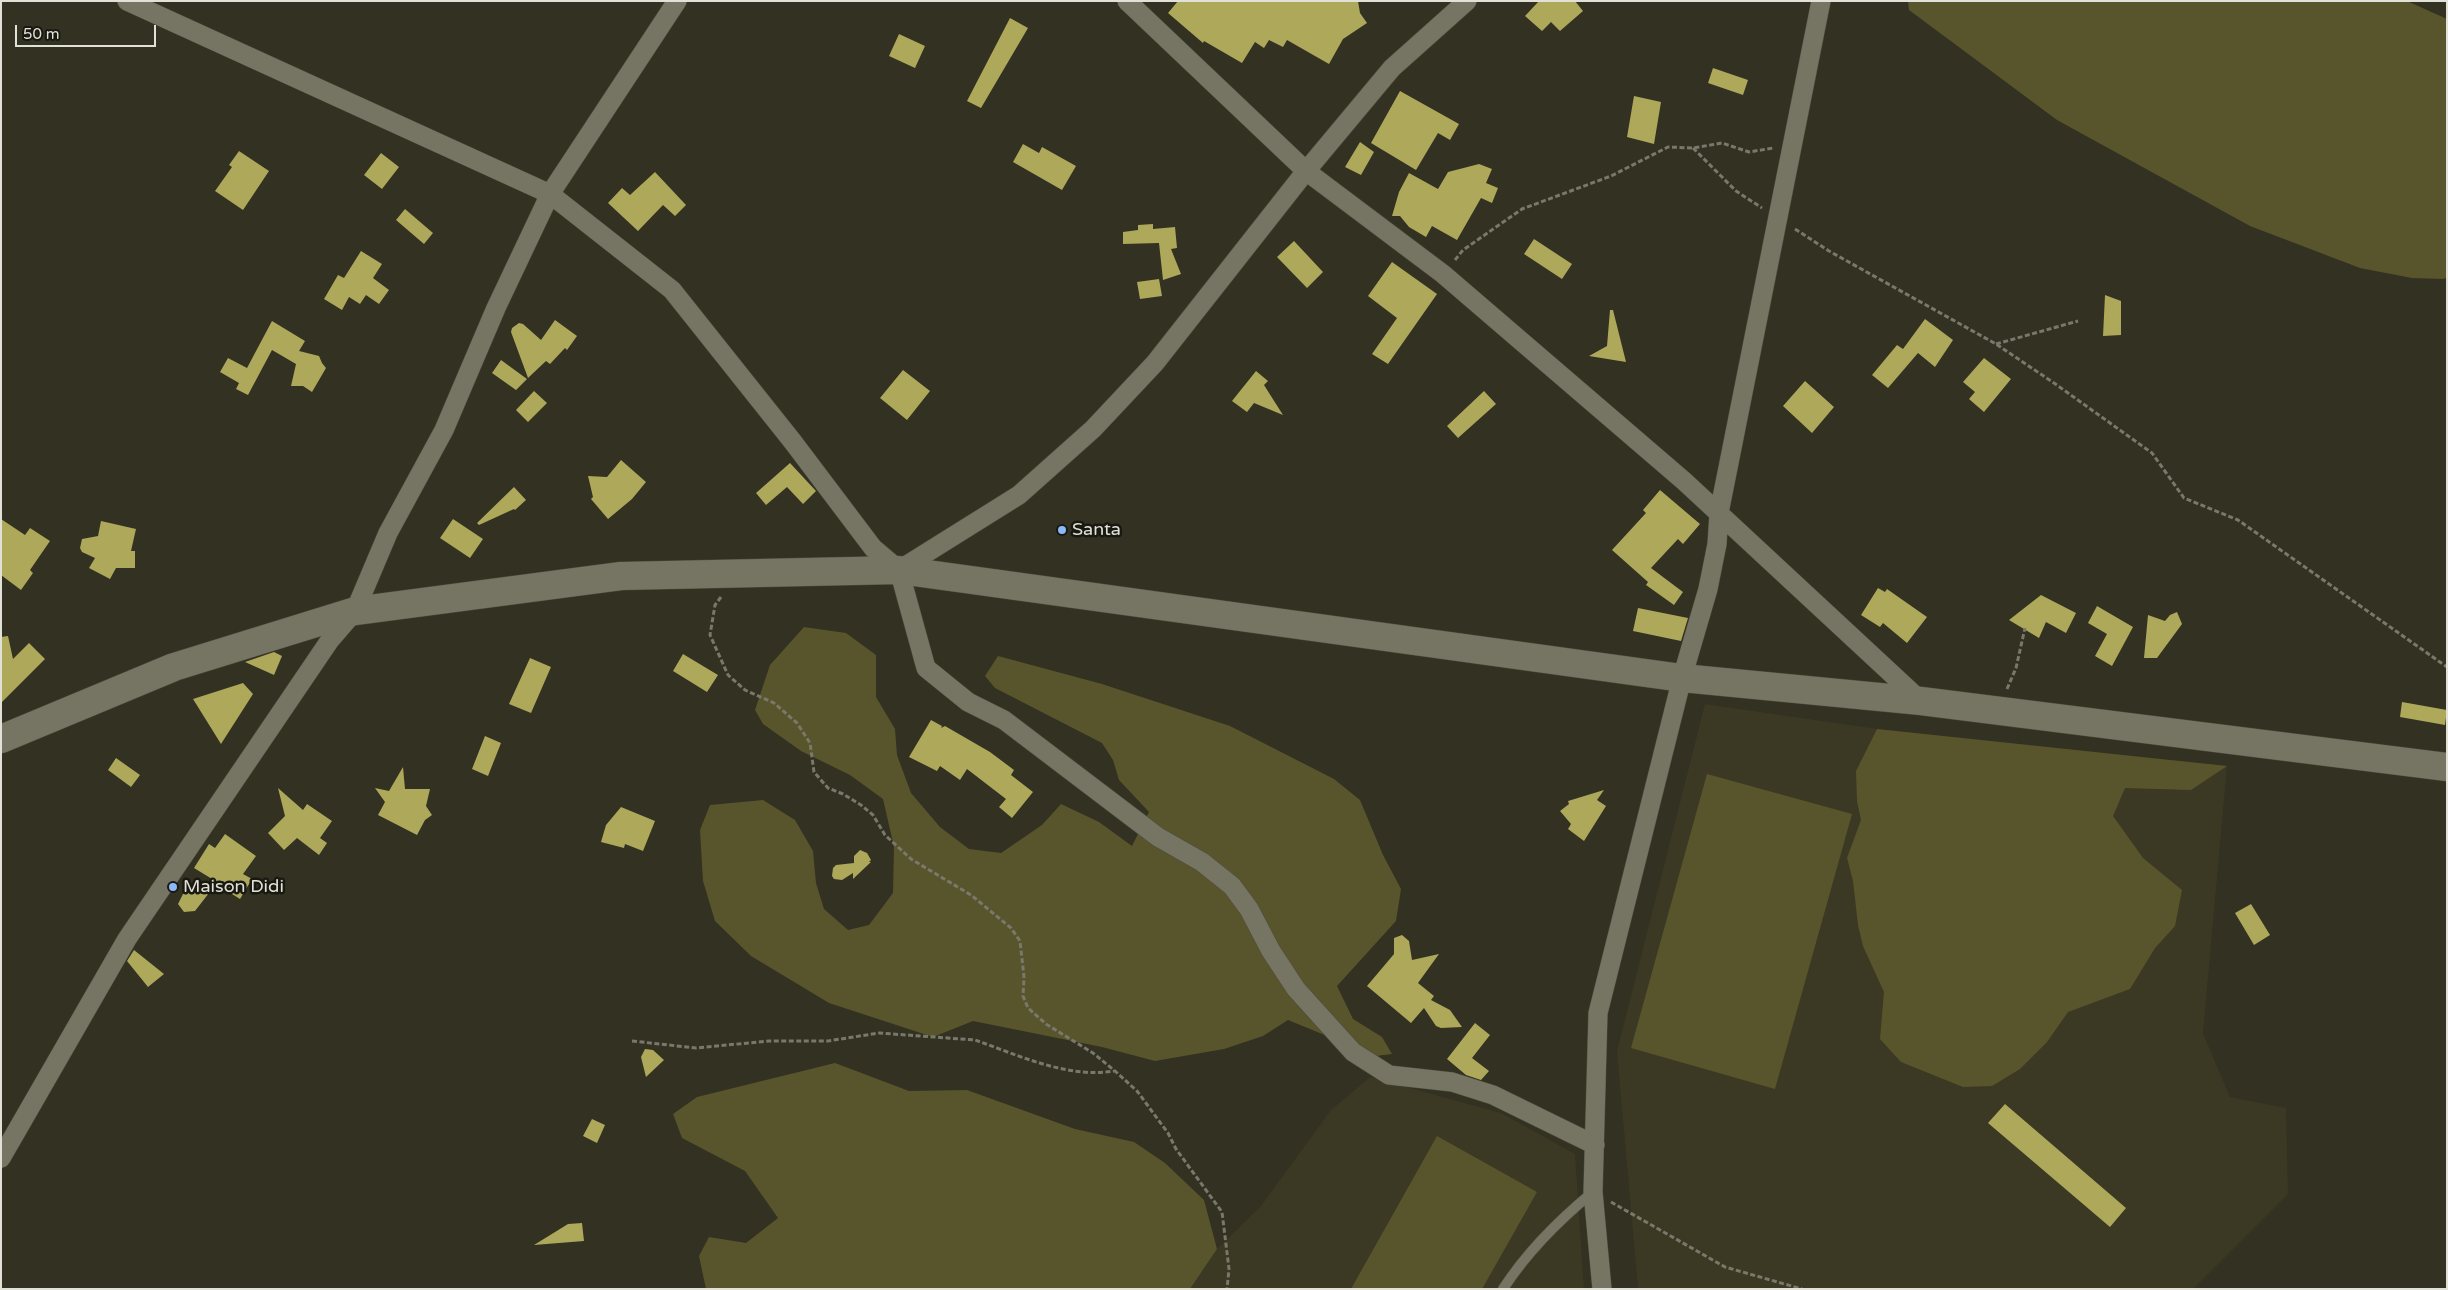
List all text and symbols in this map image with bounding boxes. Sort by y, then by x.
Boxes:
scale bar [18,15,159,47]
text: 50 m [23,25,60,43]
place label: Santa [1072,519,1121,541]
marker: Santa [1056,524,1068,536]
place label: Maison Didi [183,876,284,898]
marker: Maison Didi [167,881,179,893]

